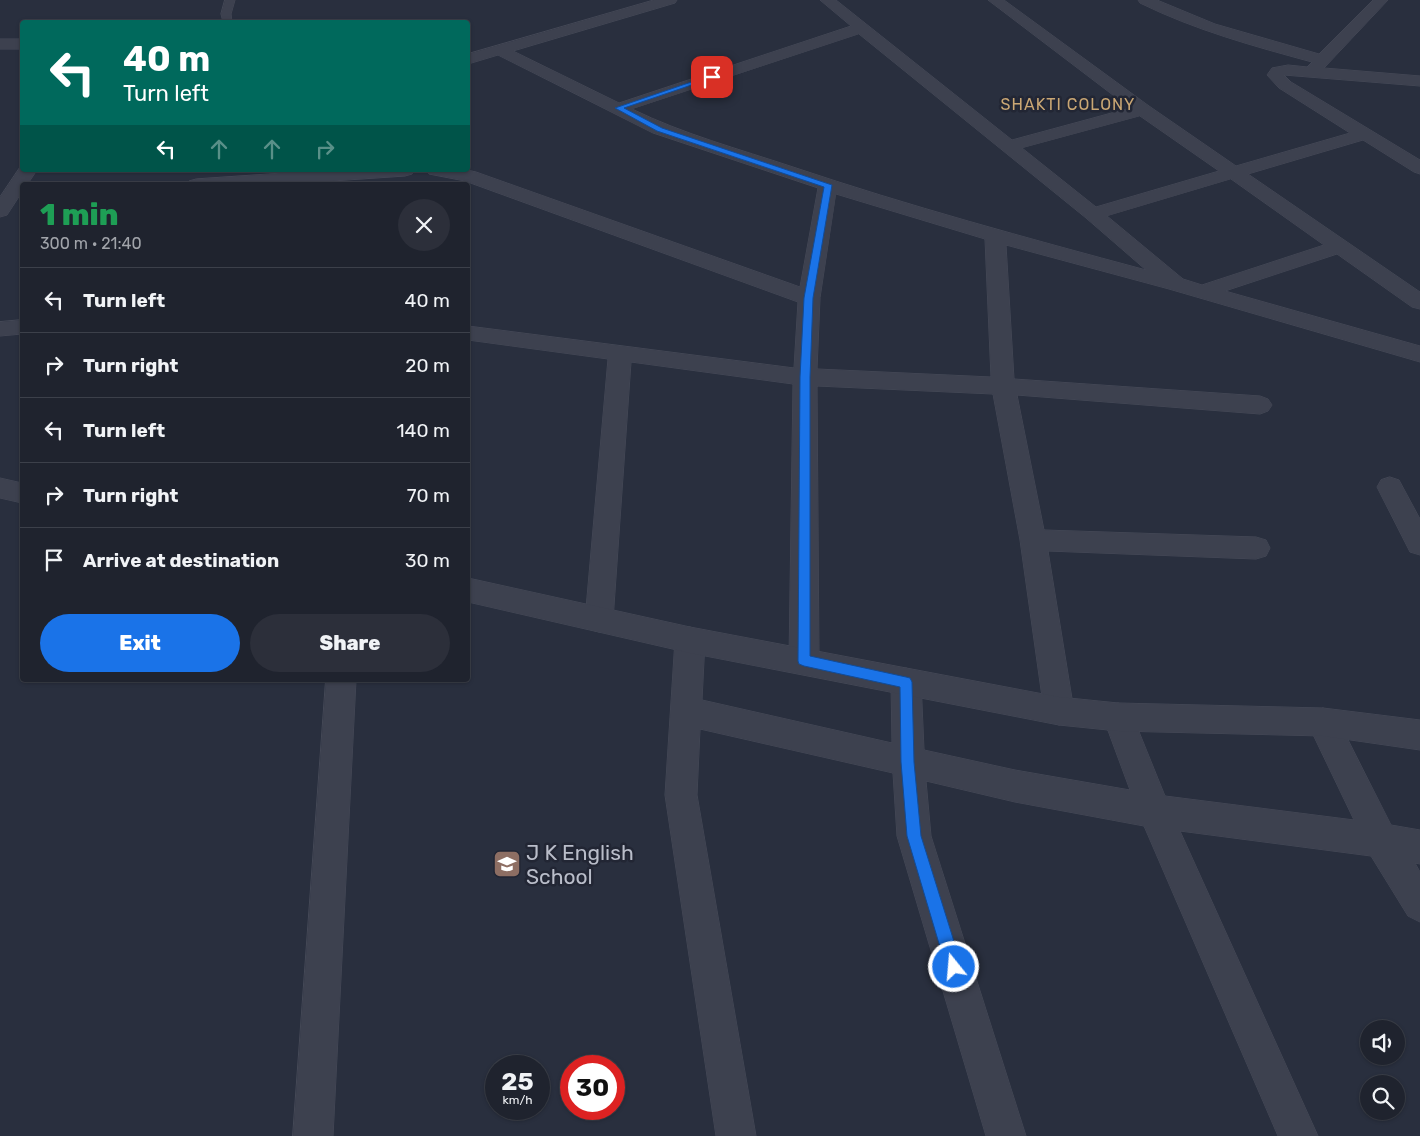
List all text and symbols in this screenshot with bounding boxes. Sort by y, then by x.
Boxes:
text: 40 m [123,38,210,80]
icon: left [40,40,105,105]
pin [691,56,733,98]
icon: arrive [698,63,726,91]
text: Turn left [123,80,209,107]
district label: SHAKTI COLONY [1001,95,1135,114]
icon: left [152,135,180,163]
icon: ahead [205,135,233,163]
icon: ahead [258,135,286,163]
icon: right [311,135,339,163]
text: 1 min [40,197,118,233]
button: close [398,199,450,251]
text: 300 m · 21:40 [40,234,142,253]
icon: left [40,286,68,314]
text: Turn left [83,289,165,312]
text: 40 m [405,289,450,312]
icon: right [40,351,68,379]
text: Turn right [83,354,178,377]
text: 20 m [405,354,450,377]
icon: left [40,416,68,444]
text: Turn left [83,419,165,442]
text: 140 m [396,419,450,442]
icon: right [40,481,68,509]
text: Turn right [83,484,178,507]
text: 70 m [407,484,450,507]
icon: arrive [40,546,68,574]
text: Arrive at destination [83,549,279,572]
text: 30 m [405,549,450,572]
button: Exit [40,614,240,672]
button: Share [250,614,450,672]
place label: J K English School [526,840,634,889]
school or university icon: J K English School [492,849,522,879]
position arrow [927,940,979,992]
map controls [1360,1020,1405,1120]
button: sound [1360,1020,1405,1065]
speed limit sign: 30 [560,1055,625,1120]
text: 25 [501,1067,534,1096]
button: search [1360,1075,1405,1120]
text: km/h [503,1093,532,1107]

